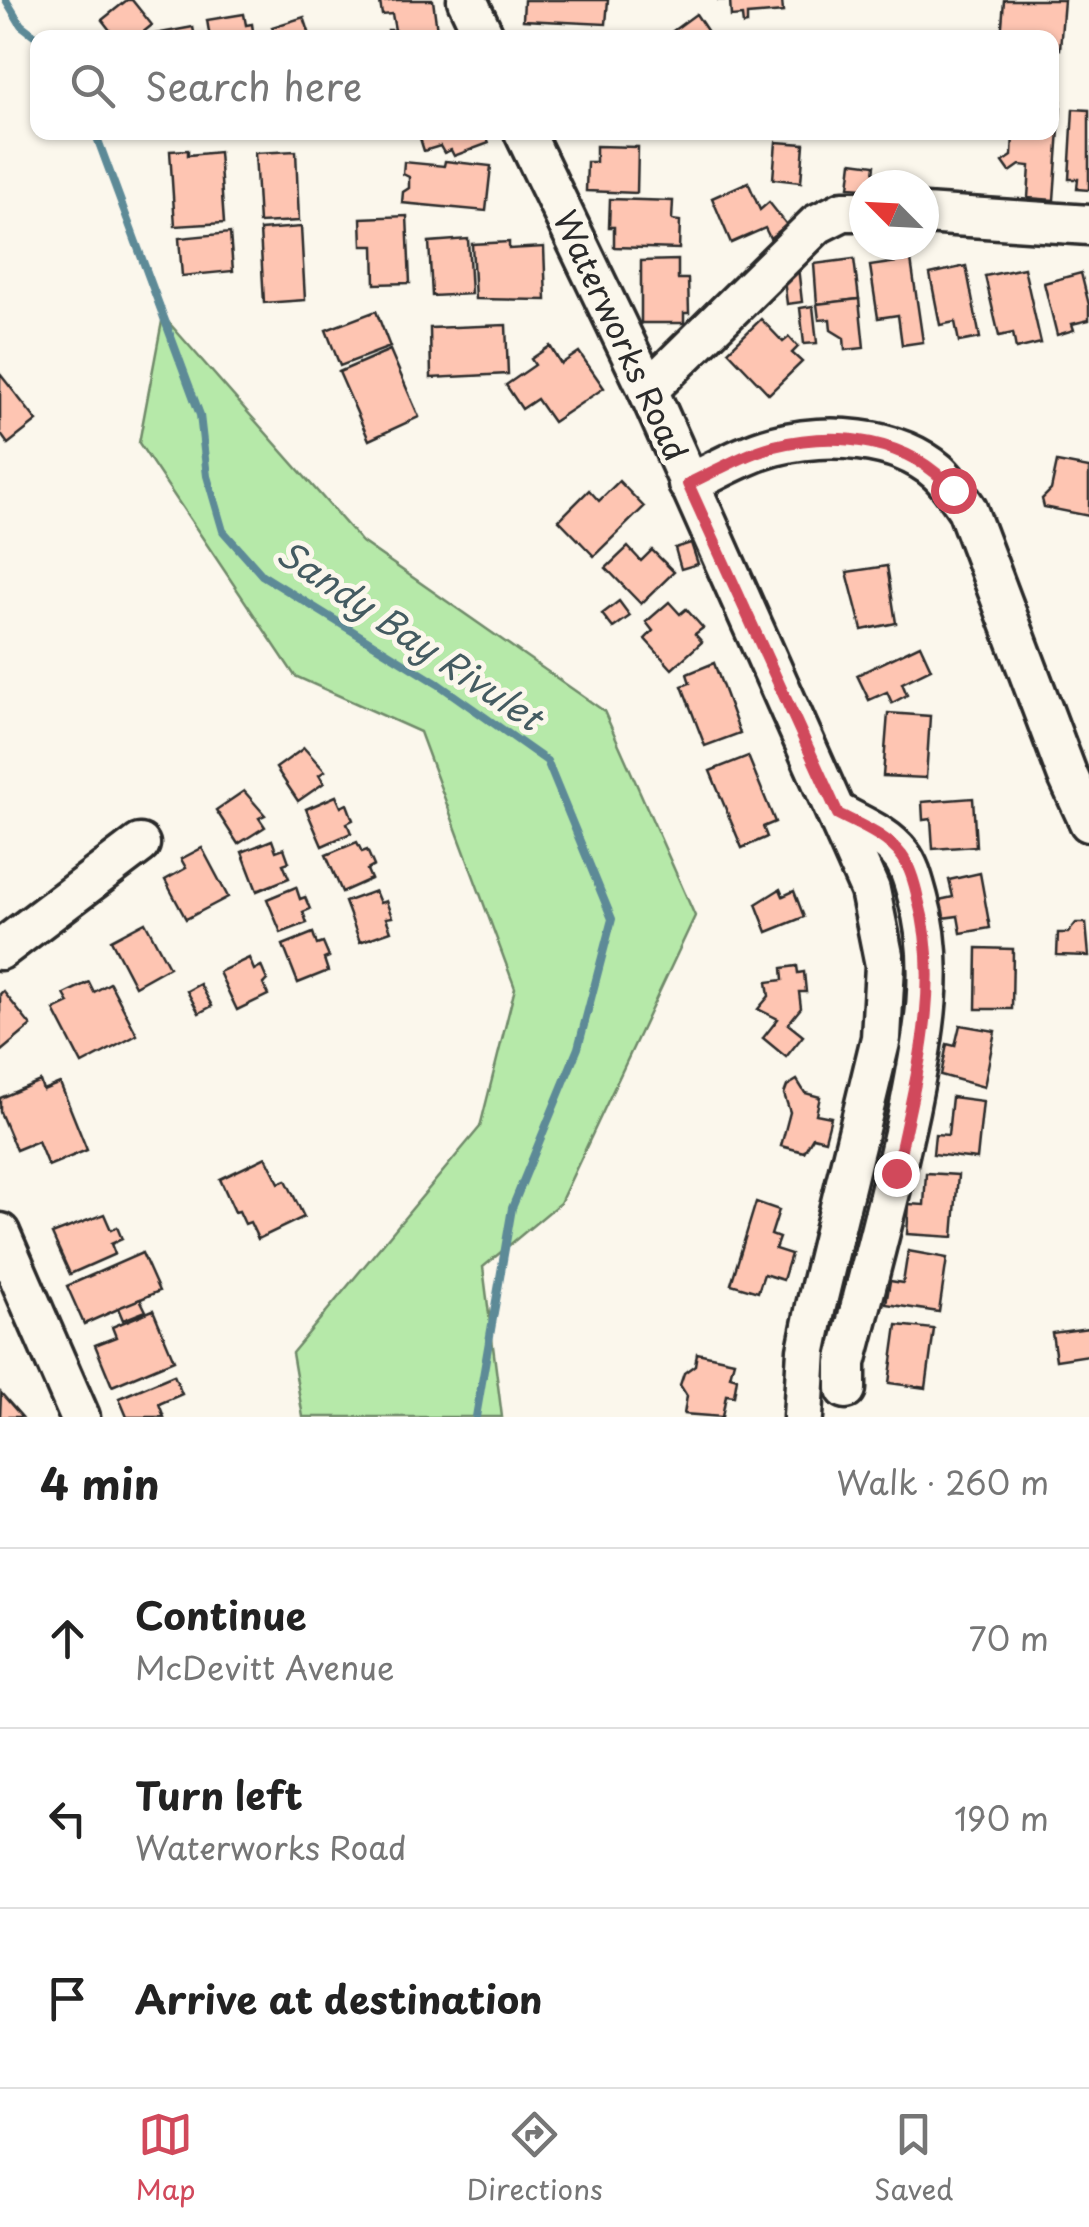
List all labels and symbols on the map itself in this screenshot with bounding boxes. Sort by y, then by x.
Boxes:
north arrow [849,170,939,260]
street label: Waterworks Road [543,202,701,468]
route start [931,468,977,514]
water label: Sandy Bay Rivulet [267,525,557,745]
route end [874,1151,920,1197]

